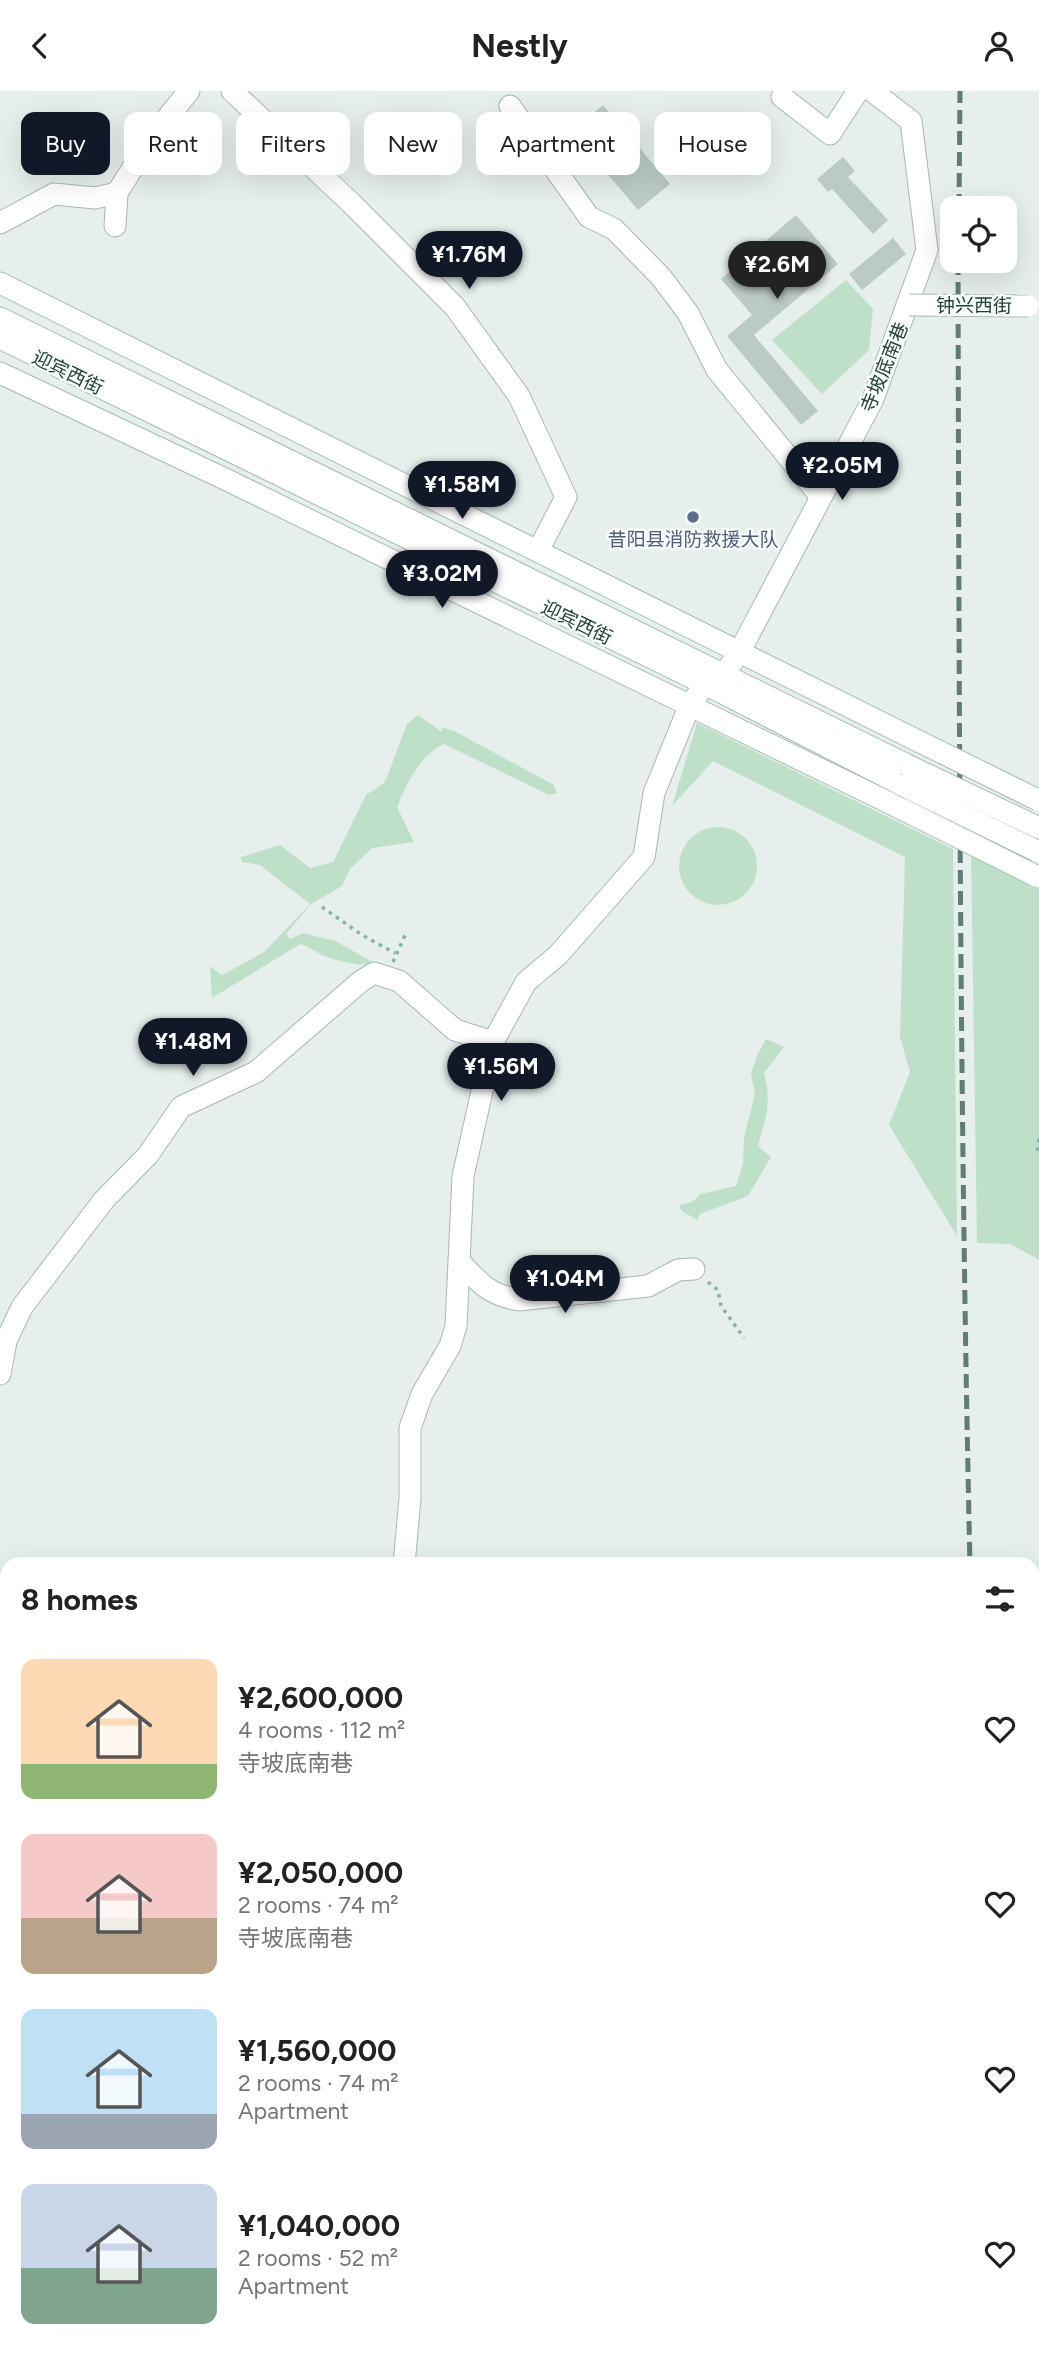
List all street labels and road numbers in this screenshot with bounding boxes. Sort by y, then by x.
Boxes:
street label: 钟兴西街 [936,294,1012,317]
street label: 寺坡底南巷 [856,319,913,416]
street label: 迎宾西街 [29,345,107,399]
street label: 迎宾西街 [538,595,616,649]

